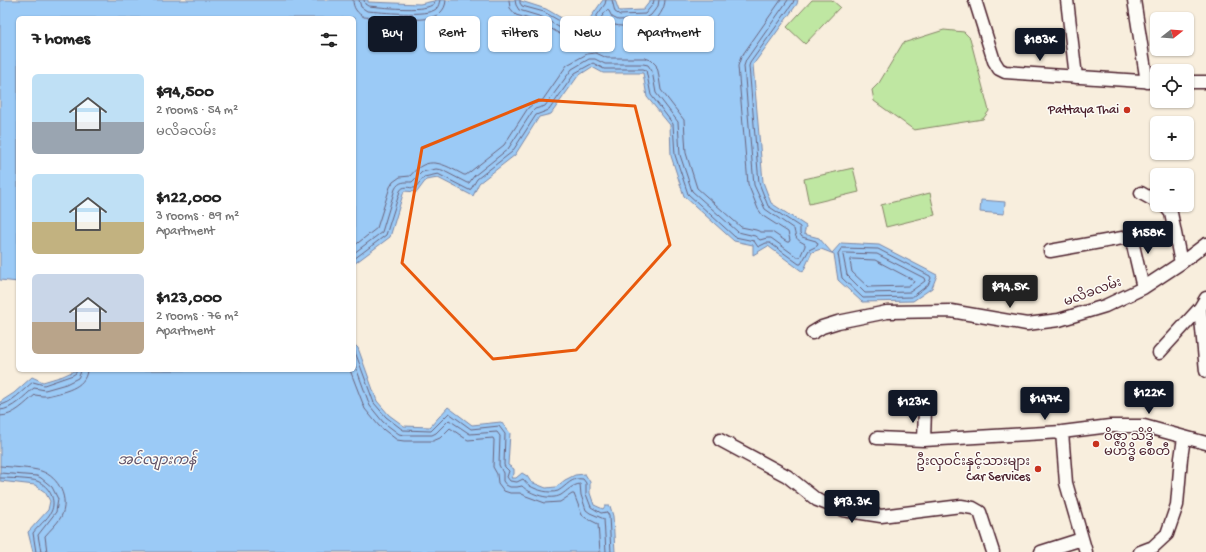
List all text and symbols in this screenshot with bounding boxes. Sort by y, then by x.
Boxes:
north arrow [1150,12,1194,56]
map controls [1150,12,1194,212]
chip: Buy [368,16,417,52]
chip: Rent [425,16,480,52]
chip: Filters [488,16,552,52]
chip: New [560,16,615,52]
chip: Apartment [623,16,714,52]
pin: $183K [1012,28,1068,62]
icon: filters [318,29,340,51]
text: 7 homes [32,30,90,50]
text: $183K [1024,33,1056,48]
button: locate [1150,64,1194,108]
text: $94,500 [156,83,214,103]
icon: home [64,90,112,138]
text: 2 rooms · 54 m² [156,103,238,118]
place label: Pattaya Thai [1047,103,1119,118]
marker: Pattaya Thai [1122,105,1132,115]
button: + [1150,116,1194,160]
text: မလိခလမ်း [156,125,216,140]
button: − [1150,168,1194,212]
text: $122,000 [156,189,221,209]
icon: home [64,190,112,238]
text: 3 rooms · 89 m² [156,209,239,224]
pin: $158K [1120,221,1176,255]
text: Apartment [156,224,215,239]
text: $158K [1132,226,1164,241]
street label: မလိခလမ်း [1061,273,1124,310]
pin: $94.5K [977,275,1043,309]
text: $94.5K [992,280,1028,295]
text: $123,000 [156,289,222,309]
icon: home [64,290,112,338]
text: 2 rooms · 76 m² [156,309,239,324]
text: Apartment [156,324,215,339]
pin: $122K [1121,381,1177,415]
text: $122K [1134,386,1165,401]
pin: $147K [1017,387,1073,421]
pin: $123K [885,390,941,424]
text: $147K [1029,392,1061,407]
text: $123K [897,395,929,410]
place label: ဝိဇ္ဇာ သိဒ္ဓိ မဟိဒ္ဓိ စေတီ [1104,427,1170,461]
marker: ဝိဇ္ဇာ သိဒ္ဓိ မဟိဒ္ဓိ စေတီ [1091,439,1101,449]
water label: အင်လျားကန် [118,449,199,471]
place label: ဦးလှဝင်းနှင့်သားများ Car Services [916,452,1031,485]
marker: ဦးလှဝင်းနှင့်သားများ Car Services [1033,464,1043,474]
pin: $93.3K [819,490,885,524]
text: $93.3K [833,495,871,510]

